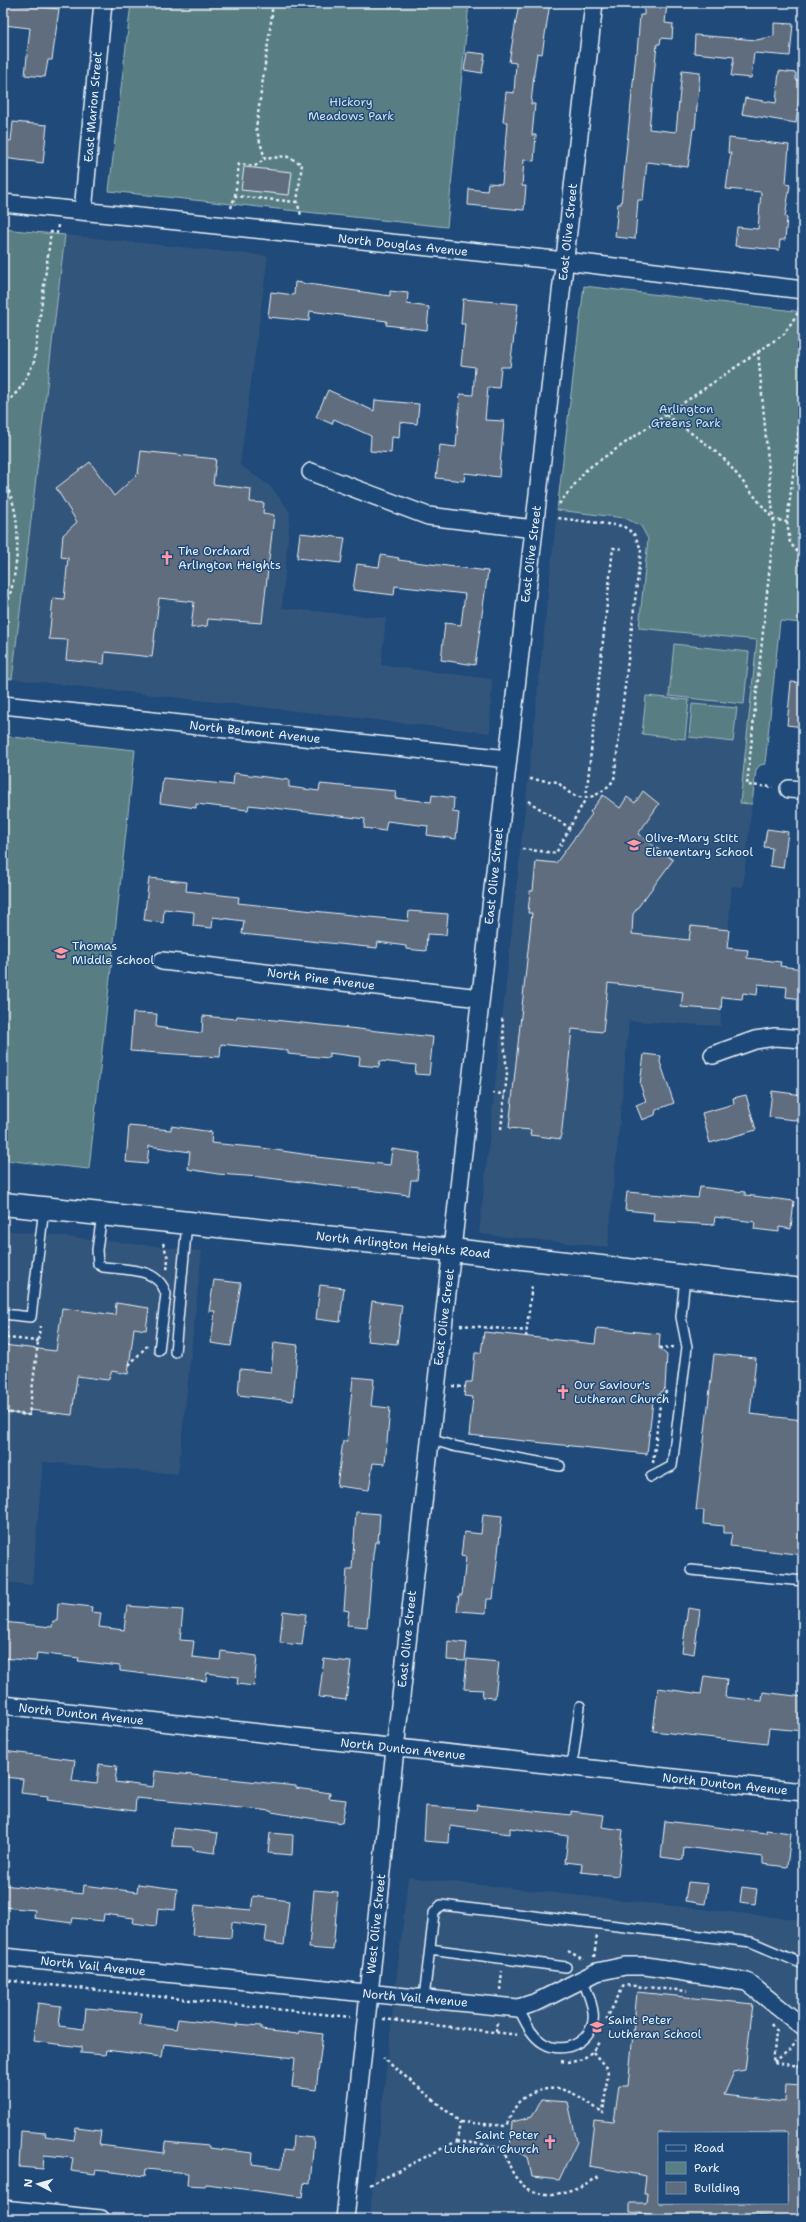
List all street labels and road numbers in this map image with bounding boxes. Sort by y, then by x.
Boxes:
street label: East Marion Street [80,51,106,163]
street label: East Olive Street [555,183,581,281]
street label: North Douglas Avenue [337,230,469,260]
street label: East Olive Street [517,504,545,604]
street label: North Belmont Avenue [189,717,322,747]
street label: East Olive Street [481,827,507,925]
street label: North Pine Avenue [266,964,376,994]
street label: North Arlington Heights Road [315,1228,491,1262]
street label: East Olive Street [430,1267,458,1367]
street label: East Olive Street [394,1590,420,1688]
street label: North Dunton Avenue [18,1699,145,1729]
street label: North Dunton Avenue [340,1734,467,1764]
street label: North Dunton Avenue [662,1769,789,1799]
street label: West Olive Street [363,1873,389,1975]
street label: North Vail Avenue [39,1953,147,1980]
street label: North Vail Avenue [362,1985,469,2011]

